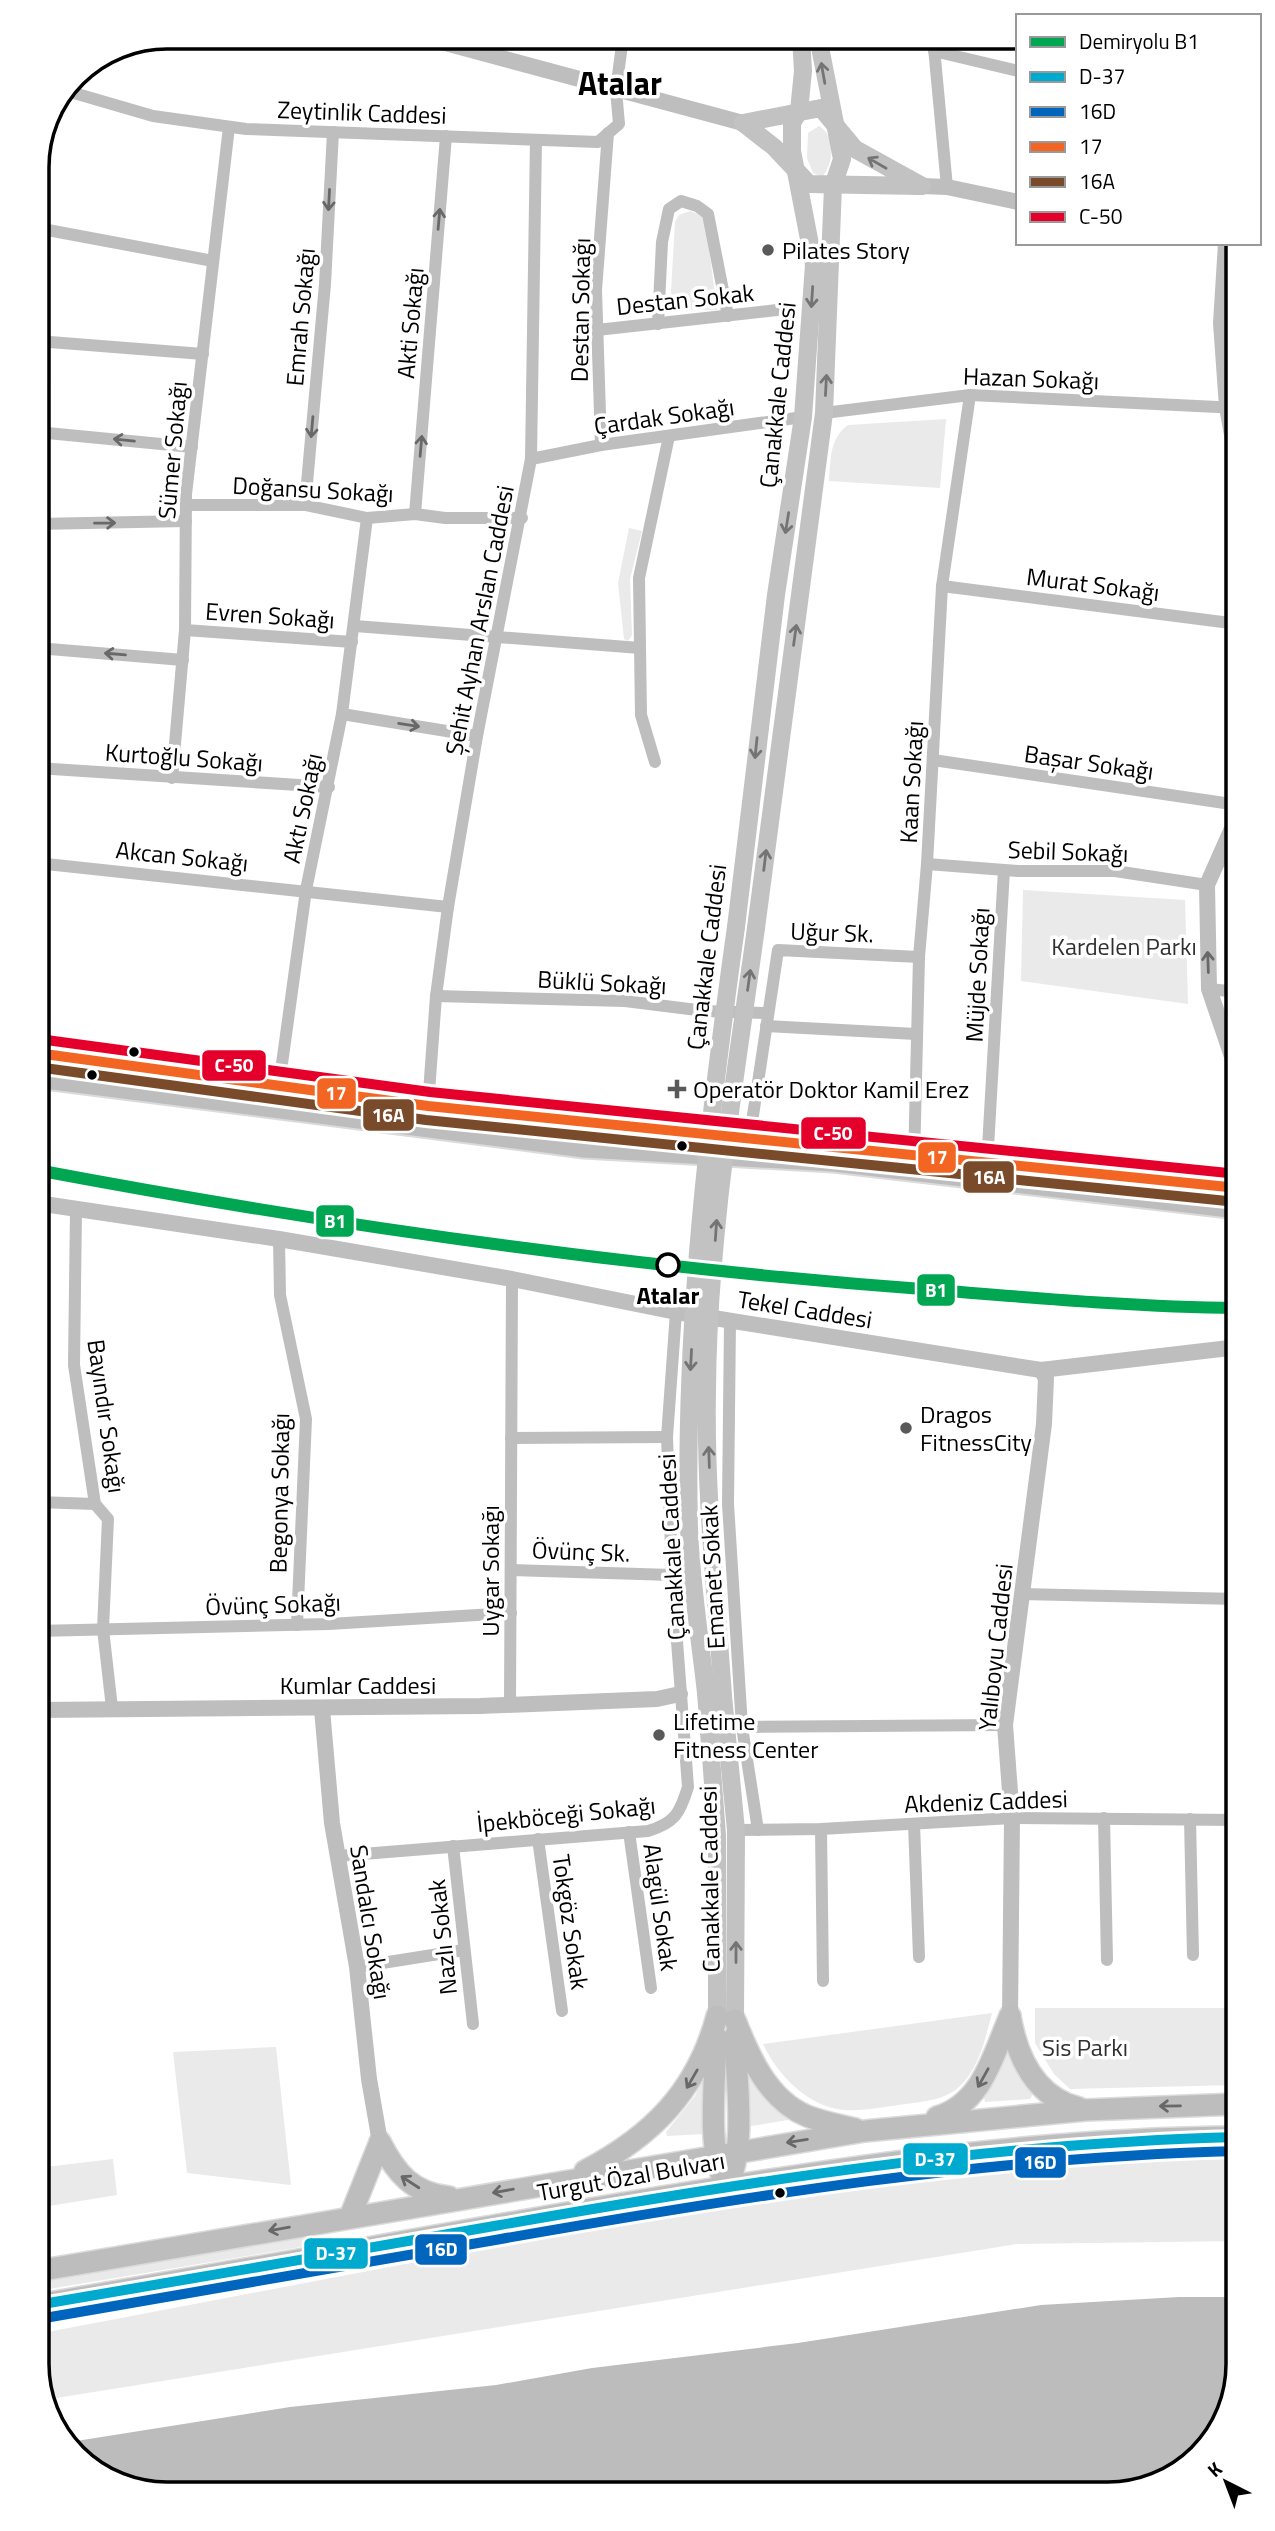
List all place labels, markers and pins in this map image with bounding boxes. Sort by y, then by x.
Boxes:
place label: Pilates Story [782,232,910,268]
marker: Pilates Story [760,242,776,258]
unlabelled marker [127,1045,141,1059]
unlabelled marker [85,1068,99,1082]
place label: Operatör Doktor Kamil Erez [693,1071,969,1107]
marker: Operatör Doktor Kamil Erez [667,1079,687,1099]
unlabelled marker [675,1139,689,1153]
marker: Atalar [656,1253,680,1277]
place label: Atalar [637,1277,699,1313]
place label: Dragos FitnessCity [920,1396,1032,1460]
marker: Dragos FitnessCity [898,1420,914,1436]
place label: Lifetime Fitness Center [673,1703,819,1767]
marker: Lifetime Fitness Center [651,1727,667,1743]
unlabelled marker [773,2186,787,2200]

